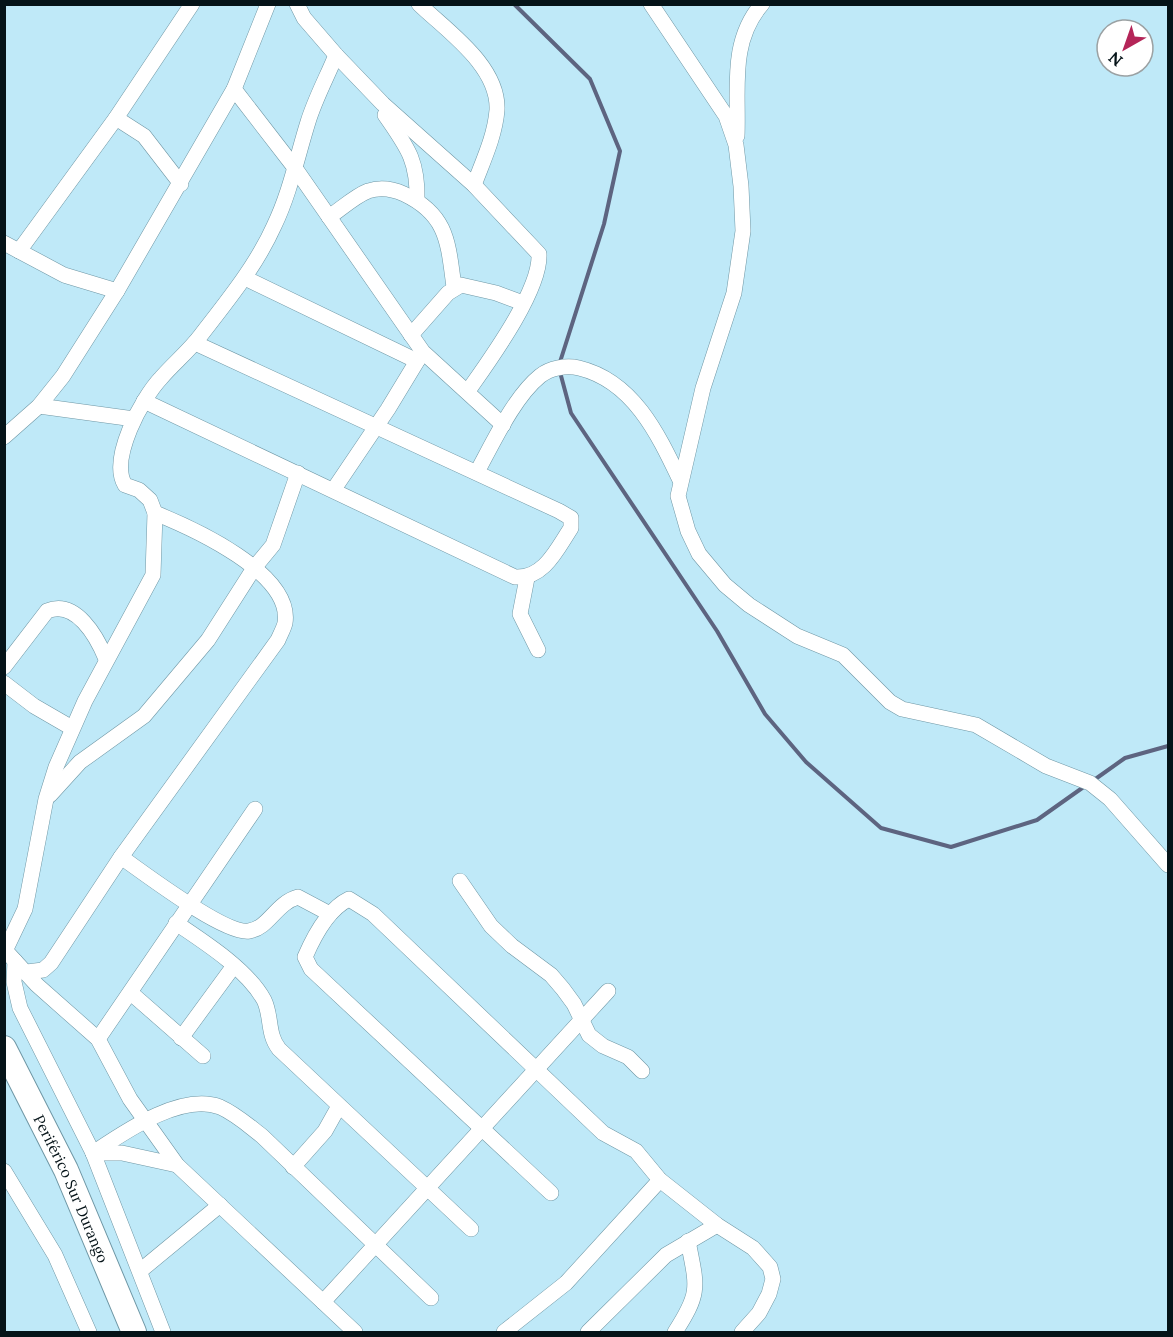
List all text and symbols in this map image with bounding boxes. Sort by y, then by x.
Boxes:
north arrow [1095,18,1155,78]
text: N [1104,48,1127,71]
street label: Periférico Sur Durango [30,1111,113,1266]

